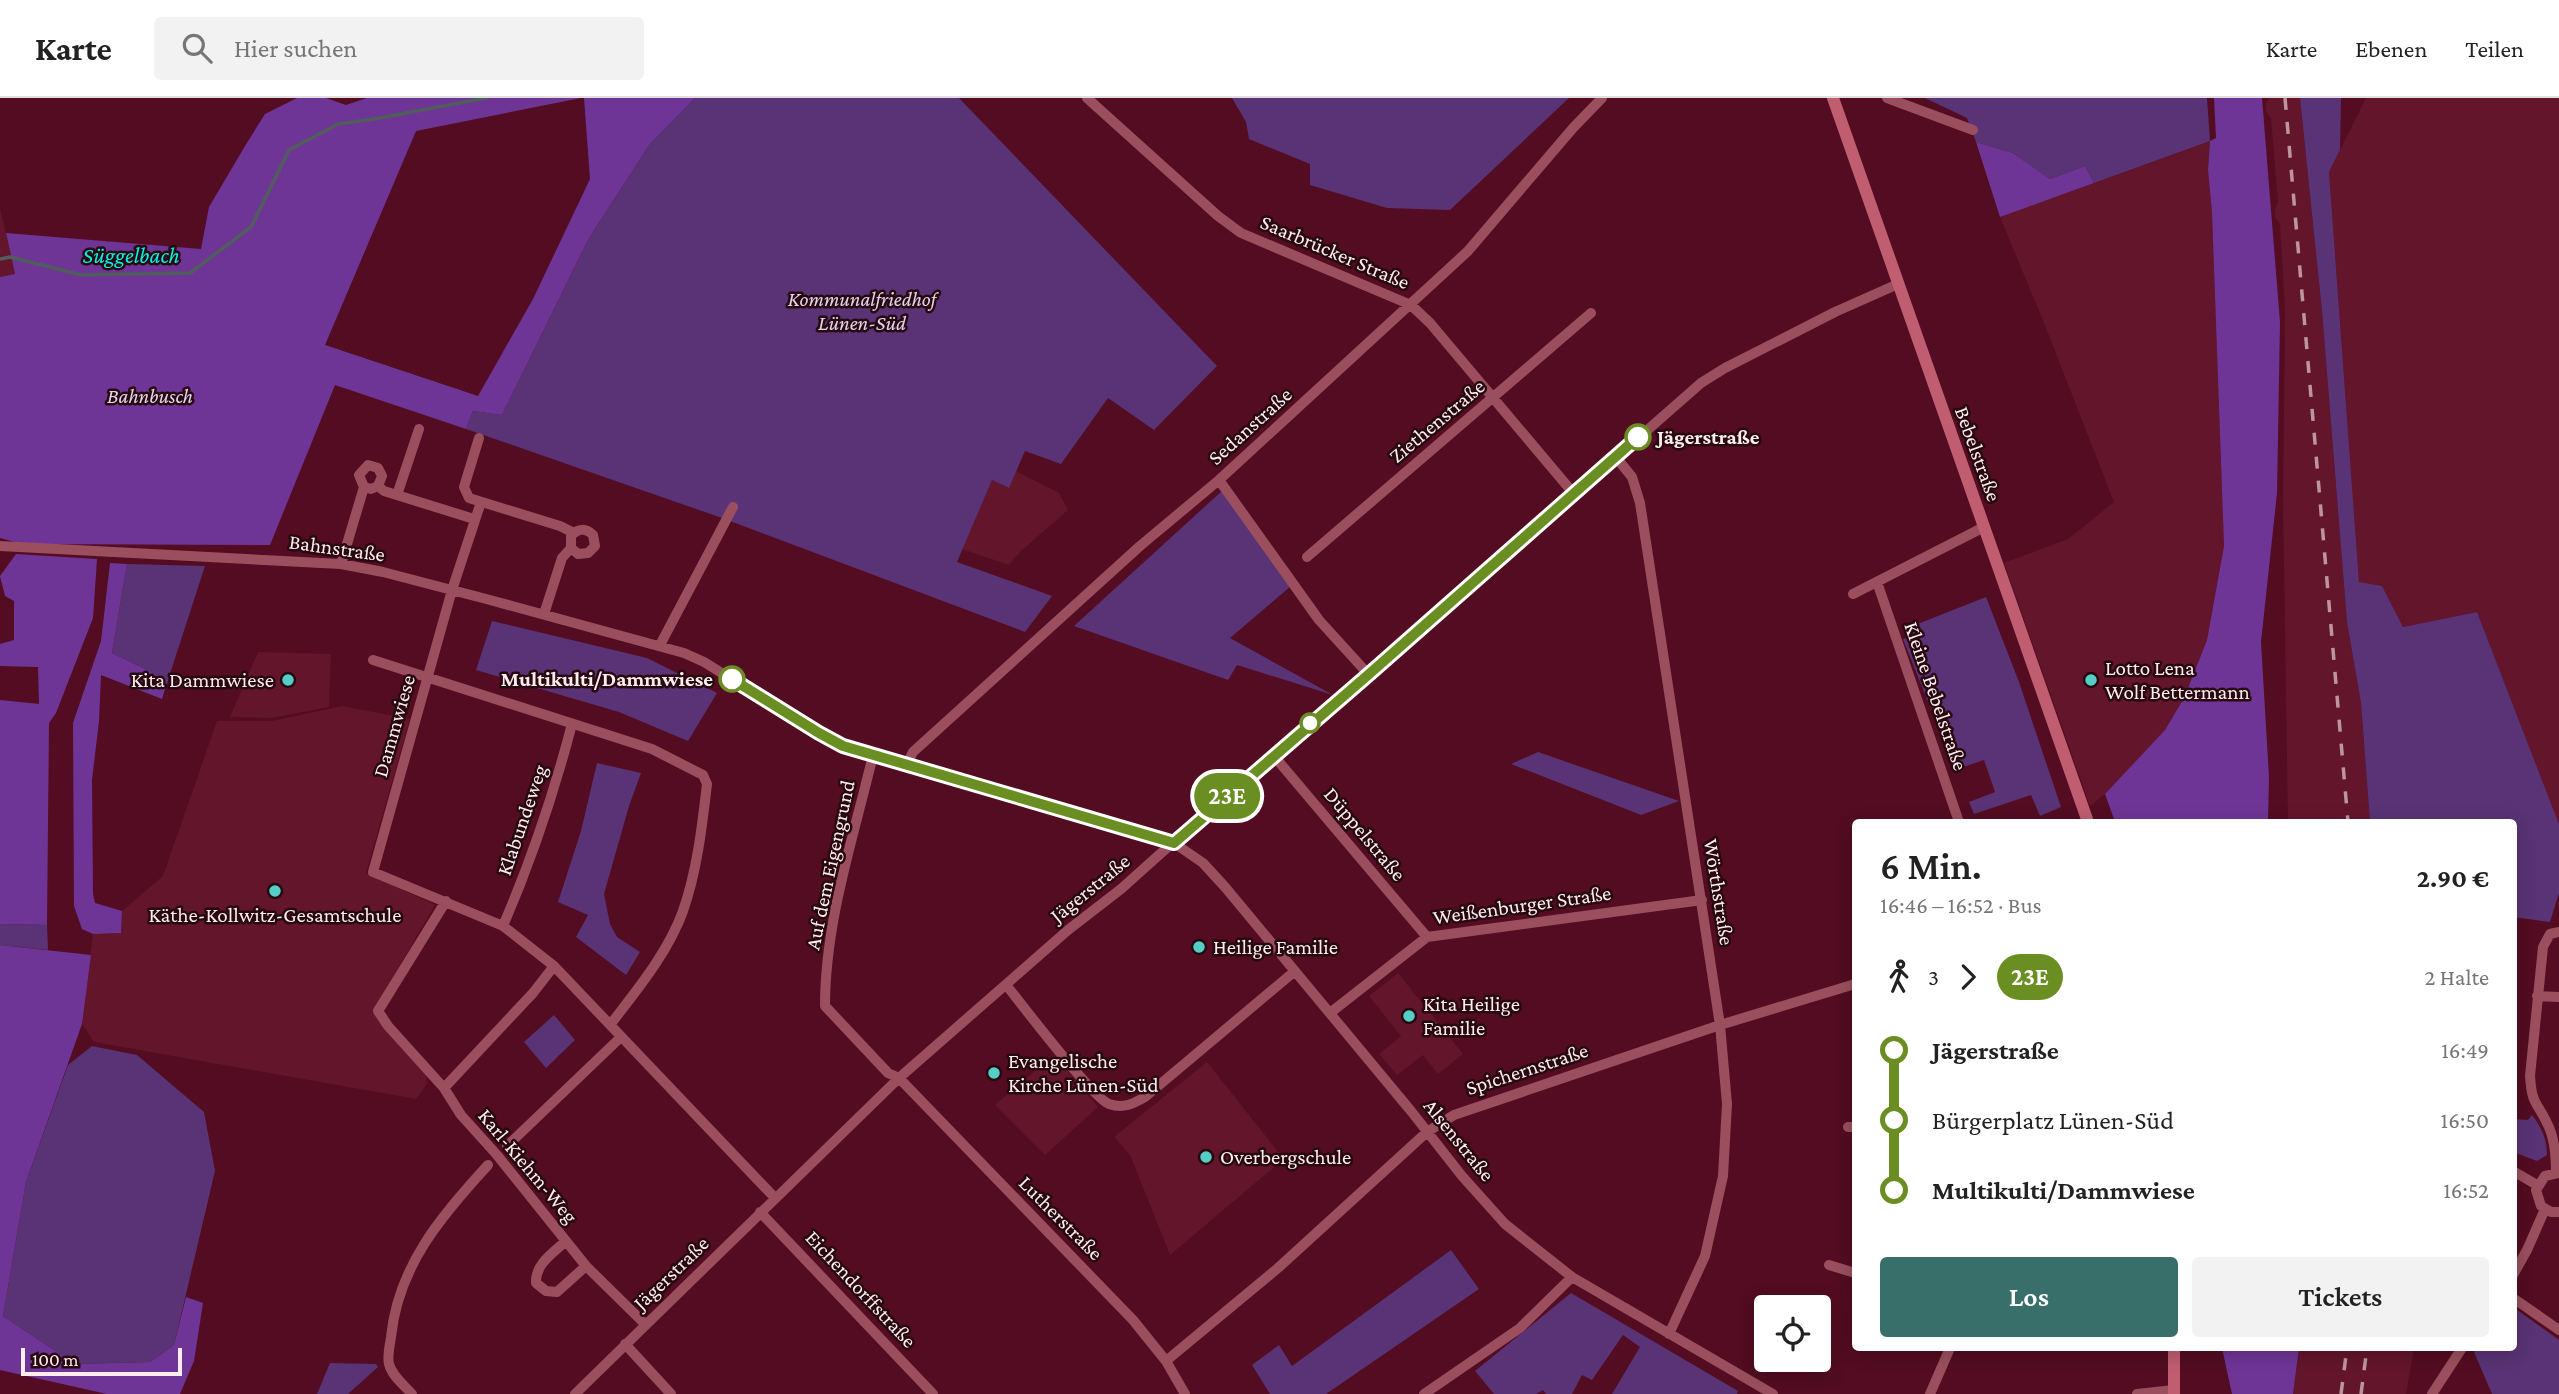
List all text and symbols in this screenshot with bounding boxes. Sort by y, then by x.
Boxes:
search box [154,17,644,80]
icon: search [178,29,216,67]
text: Karte [35,30,112,67]
text: Hier suchen [234,34,357,63]
text: Karte [2266,35,2317,62]
text: Ebenen [2355,35,2427,62]
text: Teilen [2465,35,2524,62]
street label: Saarbrücker Straße [1257,210,1413,294]
water label: Süggelbach [83,242,179,268]
park label: Kommunalfriedhof Lünen-Süd [788,287,940,335]
street label: Ziethenstraße [1384,374,1490,468]
street label: Sedanstraße [1203,382,1297,470]
park label: Bahnbusch [107,384,193,408]
street label: Bebelstraße [1950,403,2006,505]
marker: Jägerstraße [1625,424,1651,450]
place label: Jägerstraße [1655,425,1760,449]
street label: Bahnstraße [287,529,387,567]
street label: Kleine Bebelstraße [1899,618,1973,774]
place label: Lotto Lena Wolf Bettermann [2105,656,2250,704]
marker: Multikulti/Dammwiese [719,666,745,692]
place label: Multikulti/Dammwiese [501,667,713,691]
place label: Kita Dammwiese [131,668,274,692]
marker: Kita Dammwiese [280,672,296,688]
street label: Dammwiese [368,672,420,780]
marker: Lotto Lena Wolf Bettermann [2083,672,2099,688]
unlabelled marker [1300,713,1320,733]
street label: Klabundeweg [492,762,552,878]
line badge: 23E [1187,773,1267,819]
street label: Auf dem Eigengrund [800,778,860,952]
text: 23E [1208,782,1246,809]
street label: Düppelstraße [1319,782,1411,886]
street label: Wörthstraße [1699,837,1739,947]
text: 6 Min. [1880,845,1982,887]
street label: Jägerstraße [1044,849,1135,929]
text: 2.90 € [2417,864,2489,893]
street label: Weißenburger Straße [1431,881,1613,929]
marker: Käthe-Kollwitz-Gesamtschule [267,883,283,899]
text: 16:46 – 16:52 · Bus [1880,892,2042,918]
place label: Käthe-Kollwitz-Gesamtschule [149,903,401,927]
place label: Heilige Familie [1213,935,1338,959]
marker: Heilige Familie [1191,939,1207,955]
icon: walk [1880,958,1918,996]
icon: forward [1949,958,1987,996]
text: 23E [2011,963,2049,990]
text: 3 [1928,964,1939,990]
text: 2 Halte [2424,964,2489,990]
place label: Kita Heilige Familie [1423,992,1520,1040]
marker: Kita Heilige Familie [1401,1008,1417,1024]
text: Jägerstraße [1932,1036,2059,1065]
text: 16:49 [2441,1037,2489,1063]
street label: Spichernstraße [1463,1038,1591,1100]
place label: Evangelische Kirche Lünen-Süd [1008,1049,1159,1097]
marker: Evangelische Kirche Lünen-Süd [986,1065,1002,1081]
street label: Alsenstraße [1418,1094,1500,1186]
street label: Karl-Kiehm-Weg [473,1104,583,1228]
text: Bürgerplatz Lünen-Süd [1932,1106,2174,1135]
text: 16:50 [2441,1107,2489,1133]
place label: Overbergschule [1220,1145,1351,1169]
marker: Overbergschule [1198,1149,1214,1165]
street label: Lutherstraße [1014,1171,1108,1265]
text: Multikulti/Dammwiese [1932,1176,2195,1205]
text: 16:52 [2443,1177,2489,1203]
street label: Eichendorffstraße [801,1225,921,1353]
street label: Jägerstraße [627,1231,714,1316]
button: Los [1880,1257,2178,1337]
button: Tickets [2192,1257,2489,1337]
map controls [1754,1295,1831,1372]
button: locate [1754,1295,1831,1372]
scale bar [21,1345,182,1377]
text: 100 m [32,1349,79,1370]

